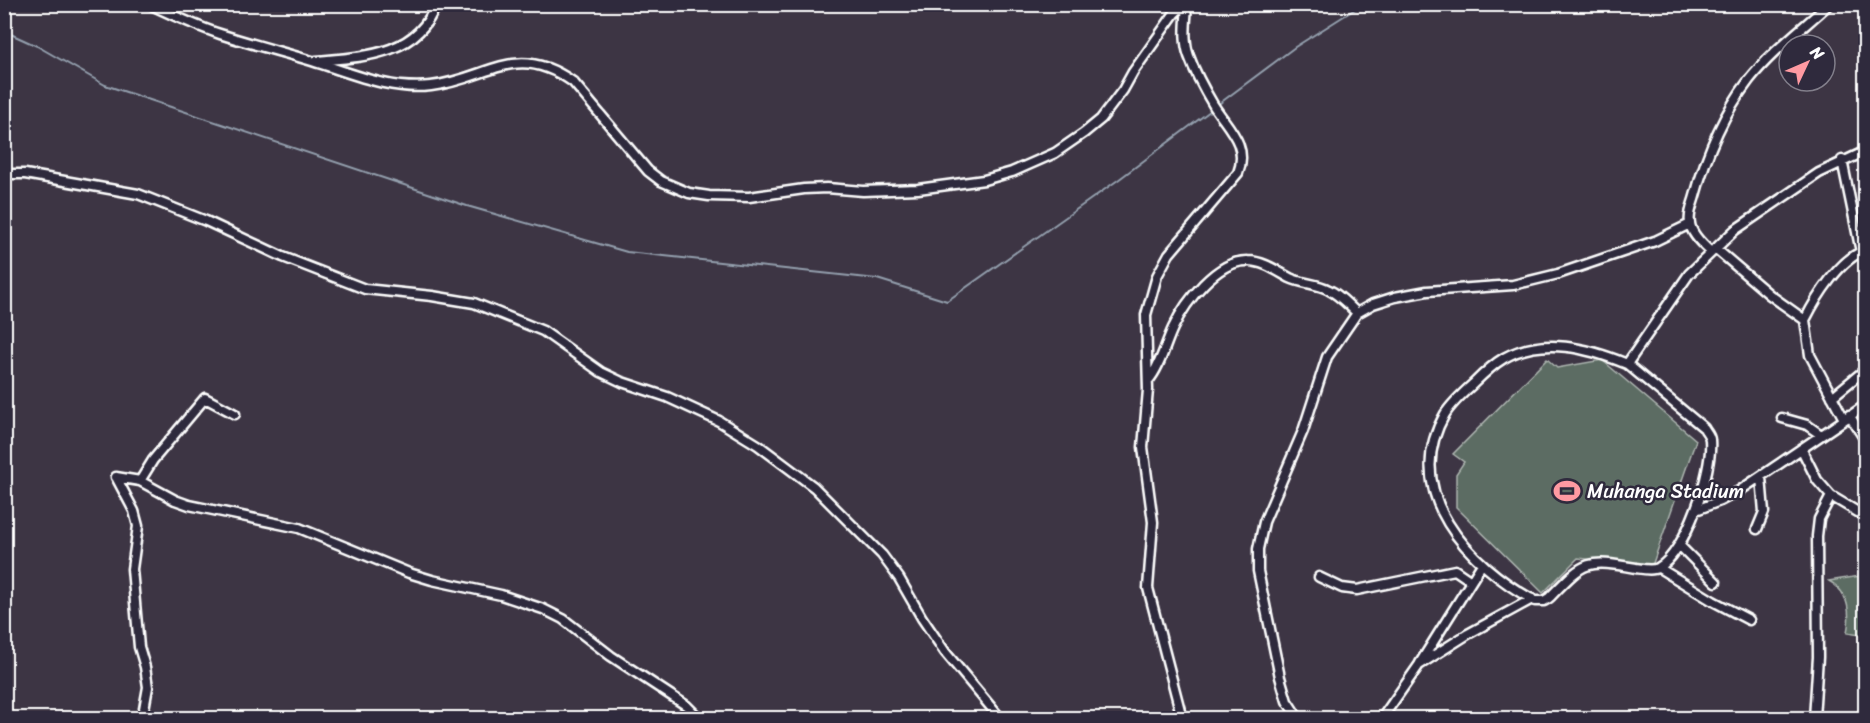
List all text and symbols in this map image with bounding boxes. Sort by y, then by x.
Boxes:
north arrow [1777,33,1837,93]
text: N [1802,38,1832,68]
place label: Muhanga Stadium [1587,474,1744,509]
sports icon: Muhanga Stadium [1552,476,1582,506]

